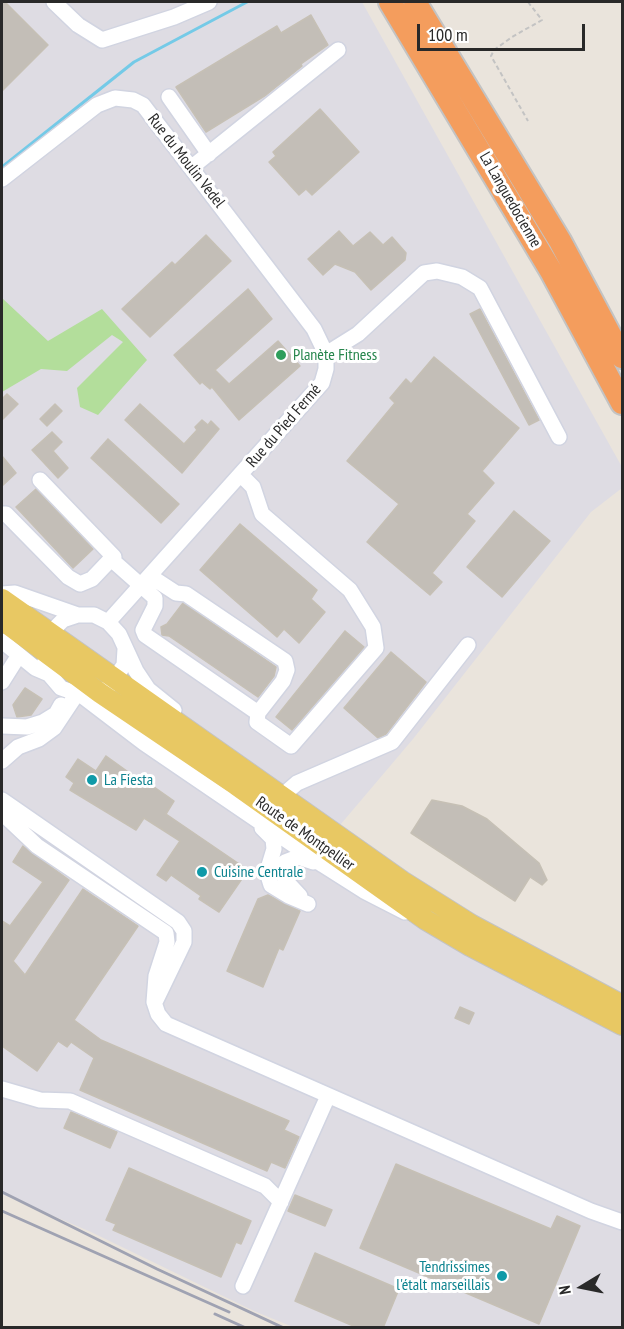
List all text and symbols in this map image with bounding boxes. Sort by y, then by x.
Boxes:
scale bar [420,12,588,50]
text: 100 m [428,23,468,46]
street label: Rue du Moulin Vedel [143,110,229,212]
street label: La Languedocienne [475,149,545,251]
place label: Planète Fitness [293,345,377,365]
marker: Planète Fitness [274,348,288,362]
street label: Rue du Pied Fermé [243,380,325,472]
place label: La Fiesta [104,770,153,790]
marker: La Fiesta [85,773,99,787]
street label: Route de Montpellier [252,793,358,875]
place label: Cuisine Centrale [214,862,303,882]
marker: Cuisine Centrale [195,865,209,879]
place label: Tendrissimes l'étalt marseillais [396,1257,490,1295]
north arrow [552,1257,612,1317]
marker: Tendrissimes l'étalt marseillais [495,1269,509,1283]
text: N [554,1284,575,1296]

